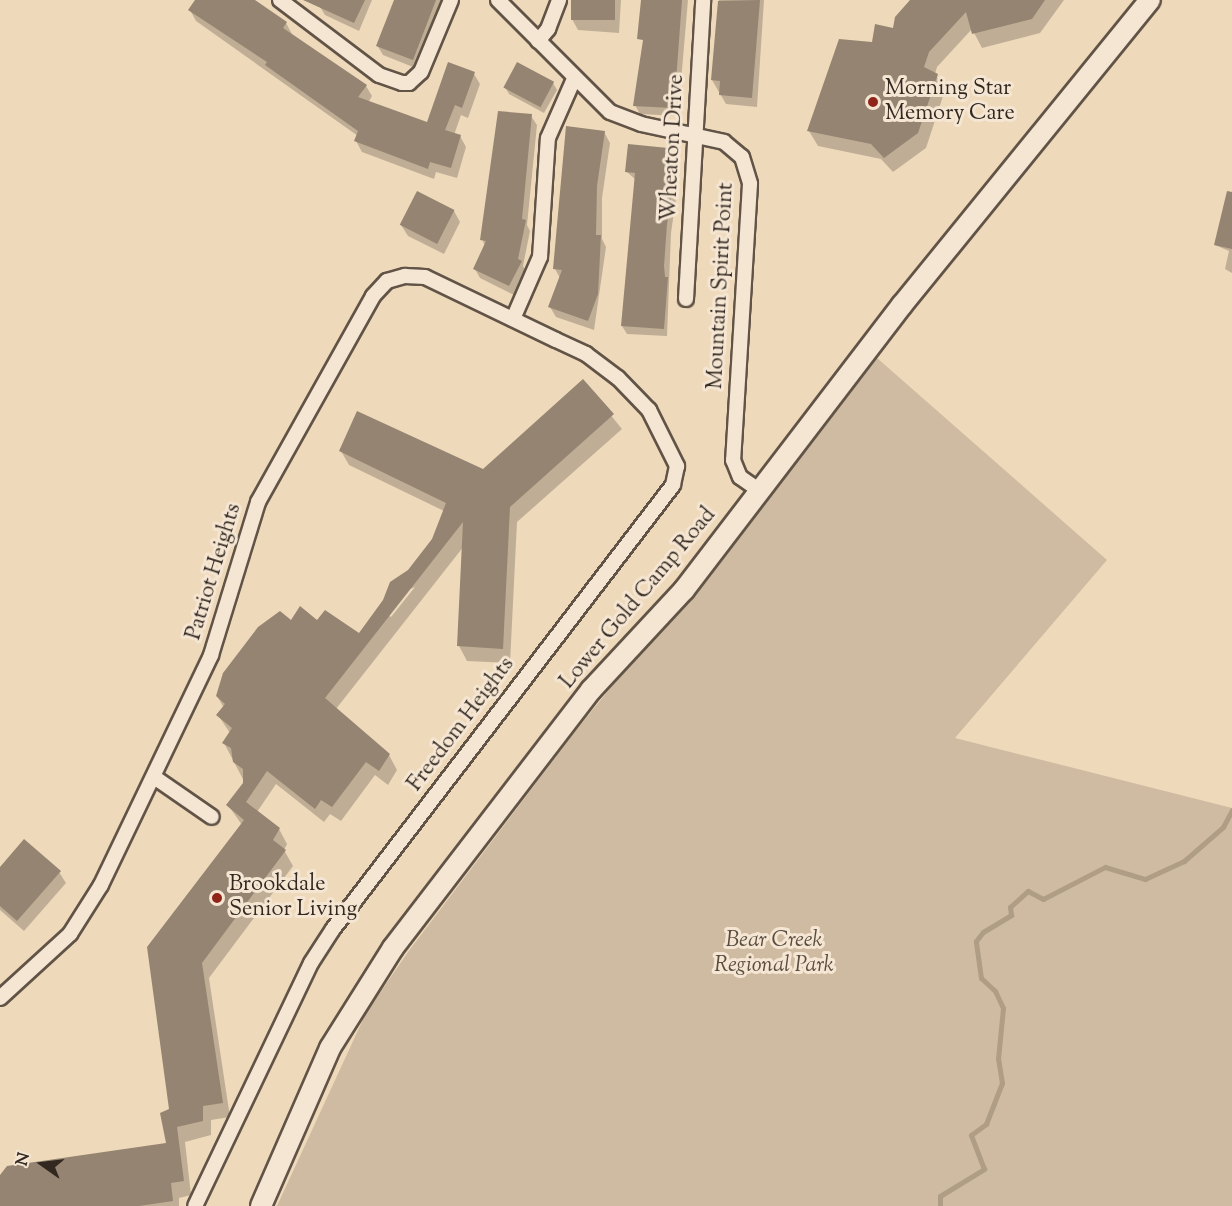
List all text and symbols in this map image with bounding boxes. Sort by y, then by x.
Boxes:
street label: Wheaton Drive [657,74,691,222]
place label: Morning Star Memory Care [885,76,1015,128]
marker: Morning Star Memory Care [866,95,880,109]
street label: Mountain Spirit Point [703,182,741,390]
street label: Patriot Heights [182,501,248,643]
street label: Lower Gold Camp Road [555,503,723,695]
street label: Freedom Heights [403,653,521,797]
place label: Brookdale Senior Living [229,872,357,924]
marker: Brookdale Senior Living [210,891,224,905]
park label: Bear Creek Regional Park [714,928,834,980]
north arrow [12,1134,72,1194]
text: N [11,1151,37,1169]

